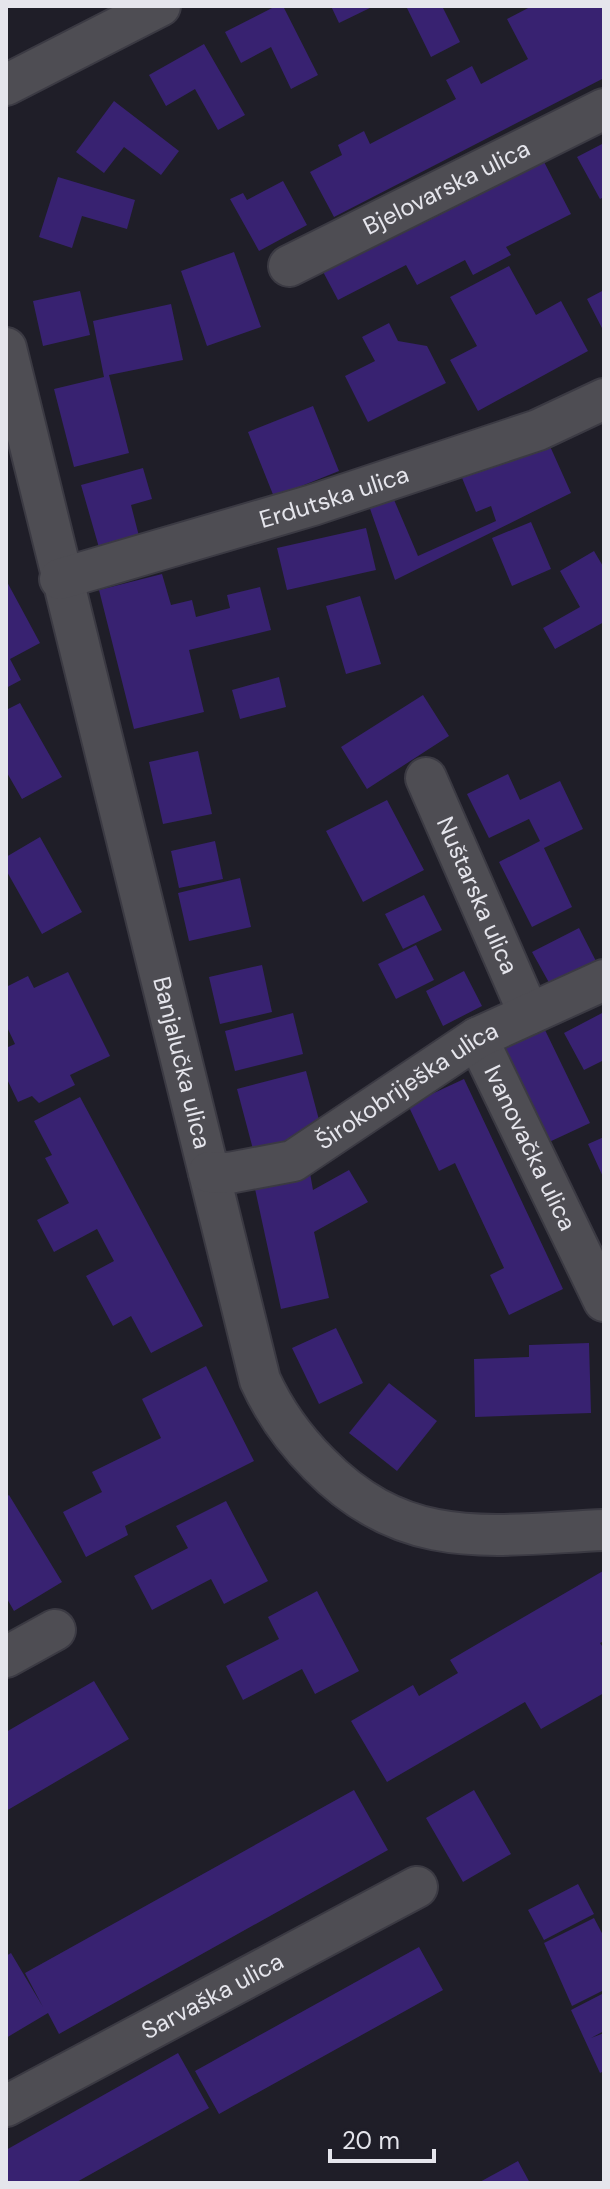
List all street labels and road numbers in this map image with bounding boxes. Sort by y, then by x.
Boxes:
street label: Bjelovarska ulica [358,133,535,242]
street label: Erdutska ulica [255,458,413,535]
street label: Nuštarska ulica [430,812,526,979]
street label: Banjalučka ulica [146,973,218,1152]
street label: Širokobriješka ulica [310,1014,503,1156]
street label: Ivanovačka ulica [477,1060,584,1236]
street label: Sarvaška ulica [136,1945,288,2046]

